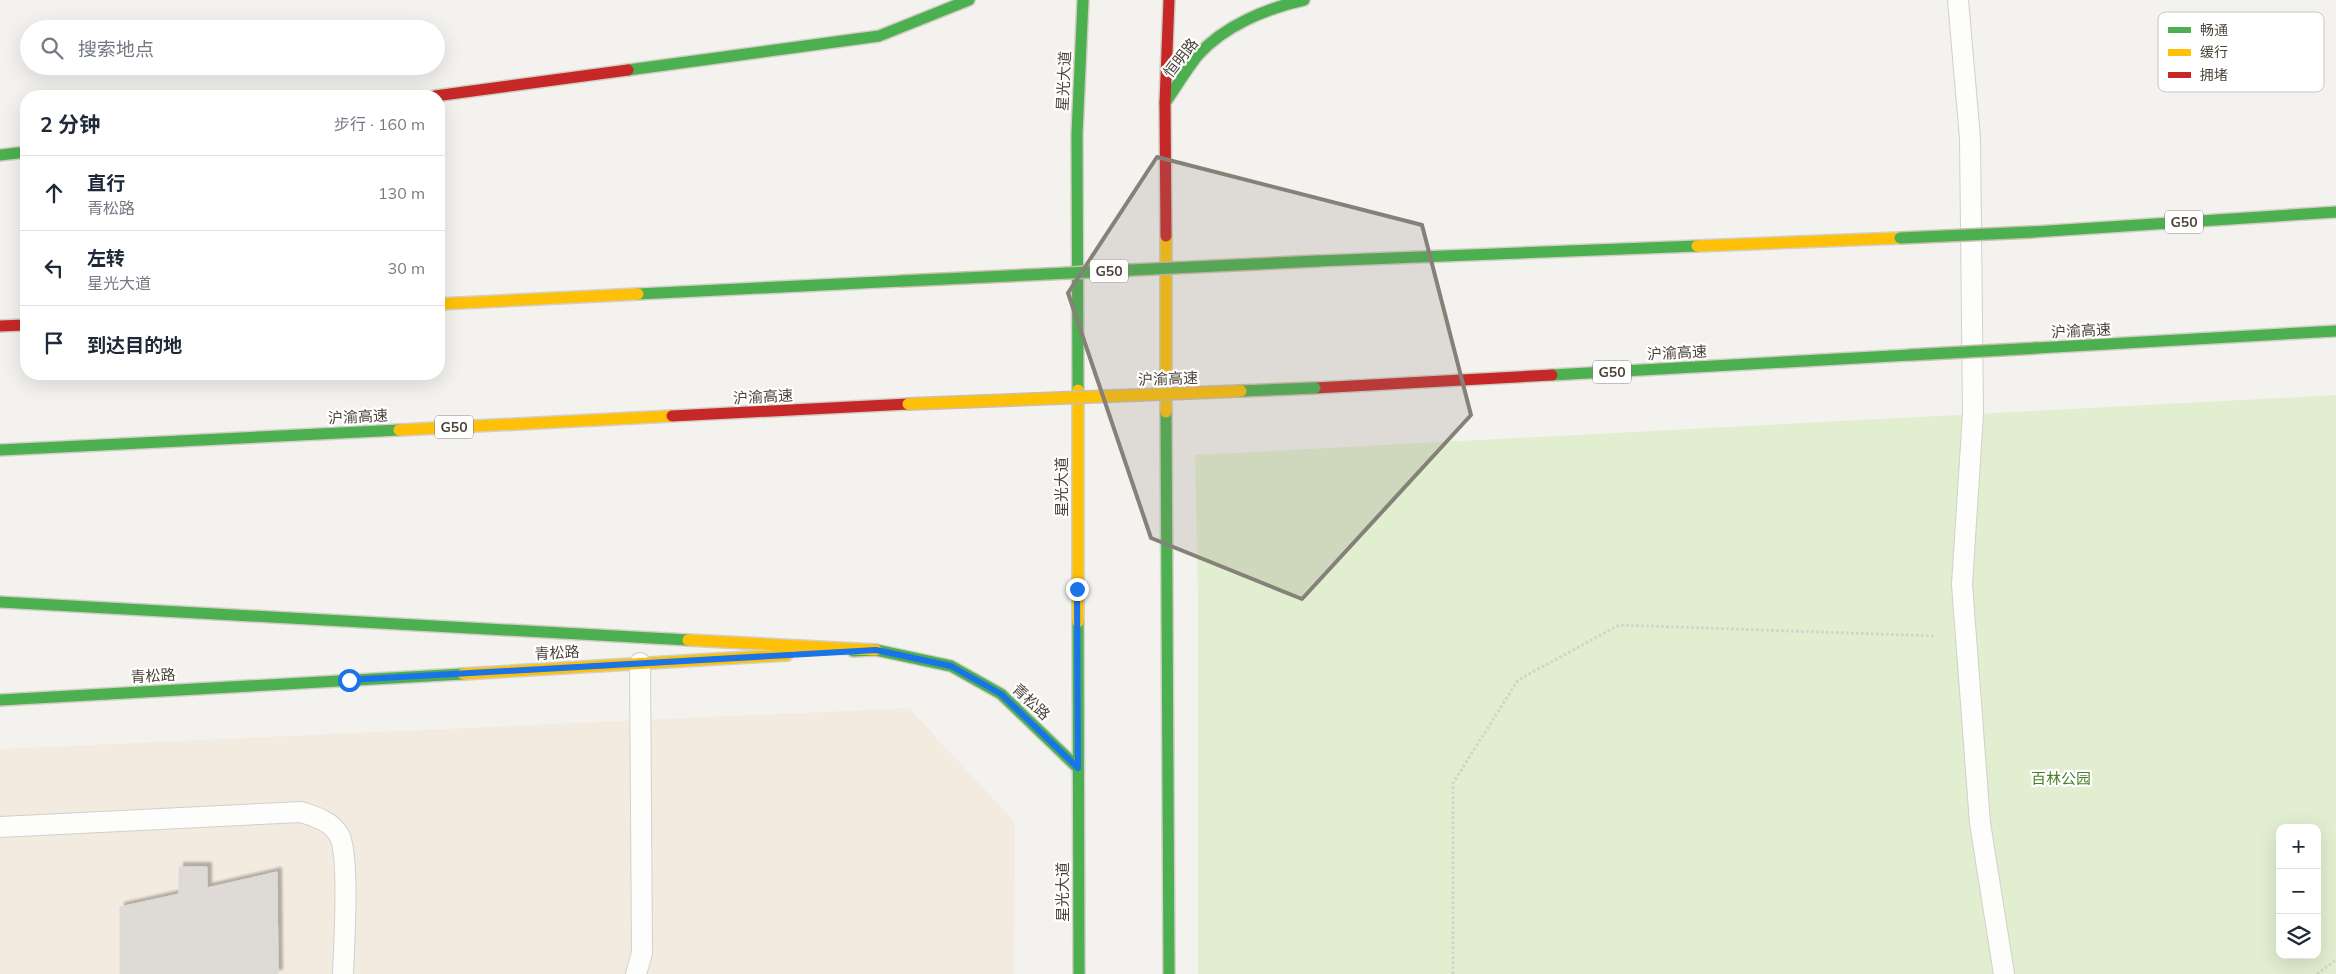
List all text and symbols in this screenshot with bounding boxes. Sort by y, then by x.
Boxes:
legend [2158,12,2324,92]
search box [20,20,445,75]
text: 畅通 [2200,21,2228,39]
icon: search [38,34,66,62]
street label: 恒明路 [1159,34,1202,81]
text: 搜索地点 [78,37,154,61]
text: 缓行 [2200,43,2228,61]
street label: 星光大道 [1052,51,1075,111]
text: 拥堵 [2200,66,2228,84]
text: 2 分钟 [40,111,100,137]
text: 步行 · 160 m [334,114,425,134]
text: 直行 [87,171,125,195]
icon: ahead [40,179,68,207]
text: 130 m [378,183,425,203]
text: 青松路 [87,198,135,218]
road number: G50 [2165,210,2203,233]
text: 左转 [87,246,125,270]
icon: left [40,254,68,282]
text: 30 m [388,258,425,278]
road number: G50 [1090,260,1128,282]
text: 星光大道 [87,273,151,293]
street label: 沪渝高速 [2051,319,2111,342]
icon: arrive [40,329,68,357]
text: 到达目的地 [87,333,182,357]
street label: 沪渝高速 [1647,341,1707,364]
road number: G50 [1593,361,1631,384]
street label: 沪渝高速 [1138,368,1198,389]
street label: 沪渝高速 [733,385,793,408]
street label: 沪渝高速 [328,405,388,428]
road number: G50 [435,416,473,438]
street label: 星光大道 [1052,457,1071,517]
route end [1066,578,1089,601]
street label: 青松路 [534,642,580,663]
street label: 青松路 [130,665,176,686]
route start [338,669,361,692]
street label: 青松路 [1008,679,1054,724]
park label: 百林公园 [2031,769,2091,788]
map controls [2276,824,2321,959]
button: + [2276,824,2321,869]
street label: 星光大道 [1053,862,1072,922]
button: − [2276,869,2321,914]
button: layers [2276,914,2321,959]

